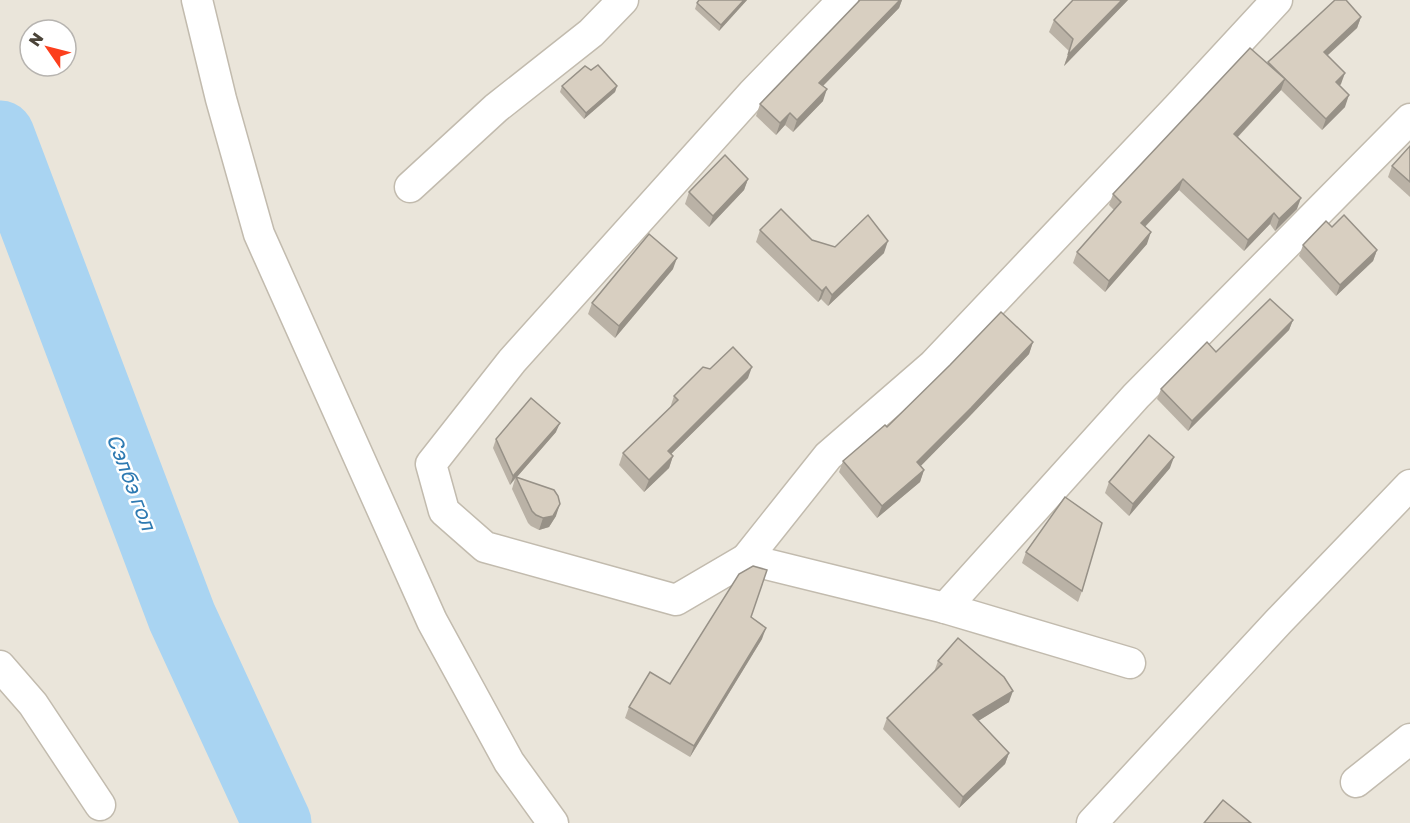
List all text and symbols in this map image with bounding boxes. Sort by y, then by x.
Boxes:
north arrow [18,18,78,78]
text: N [24,29,47,50]
water label: Сэлбэ гол [102,430,163,535]

